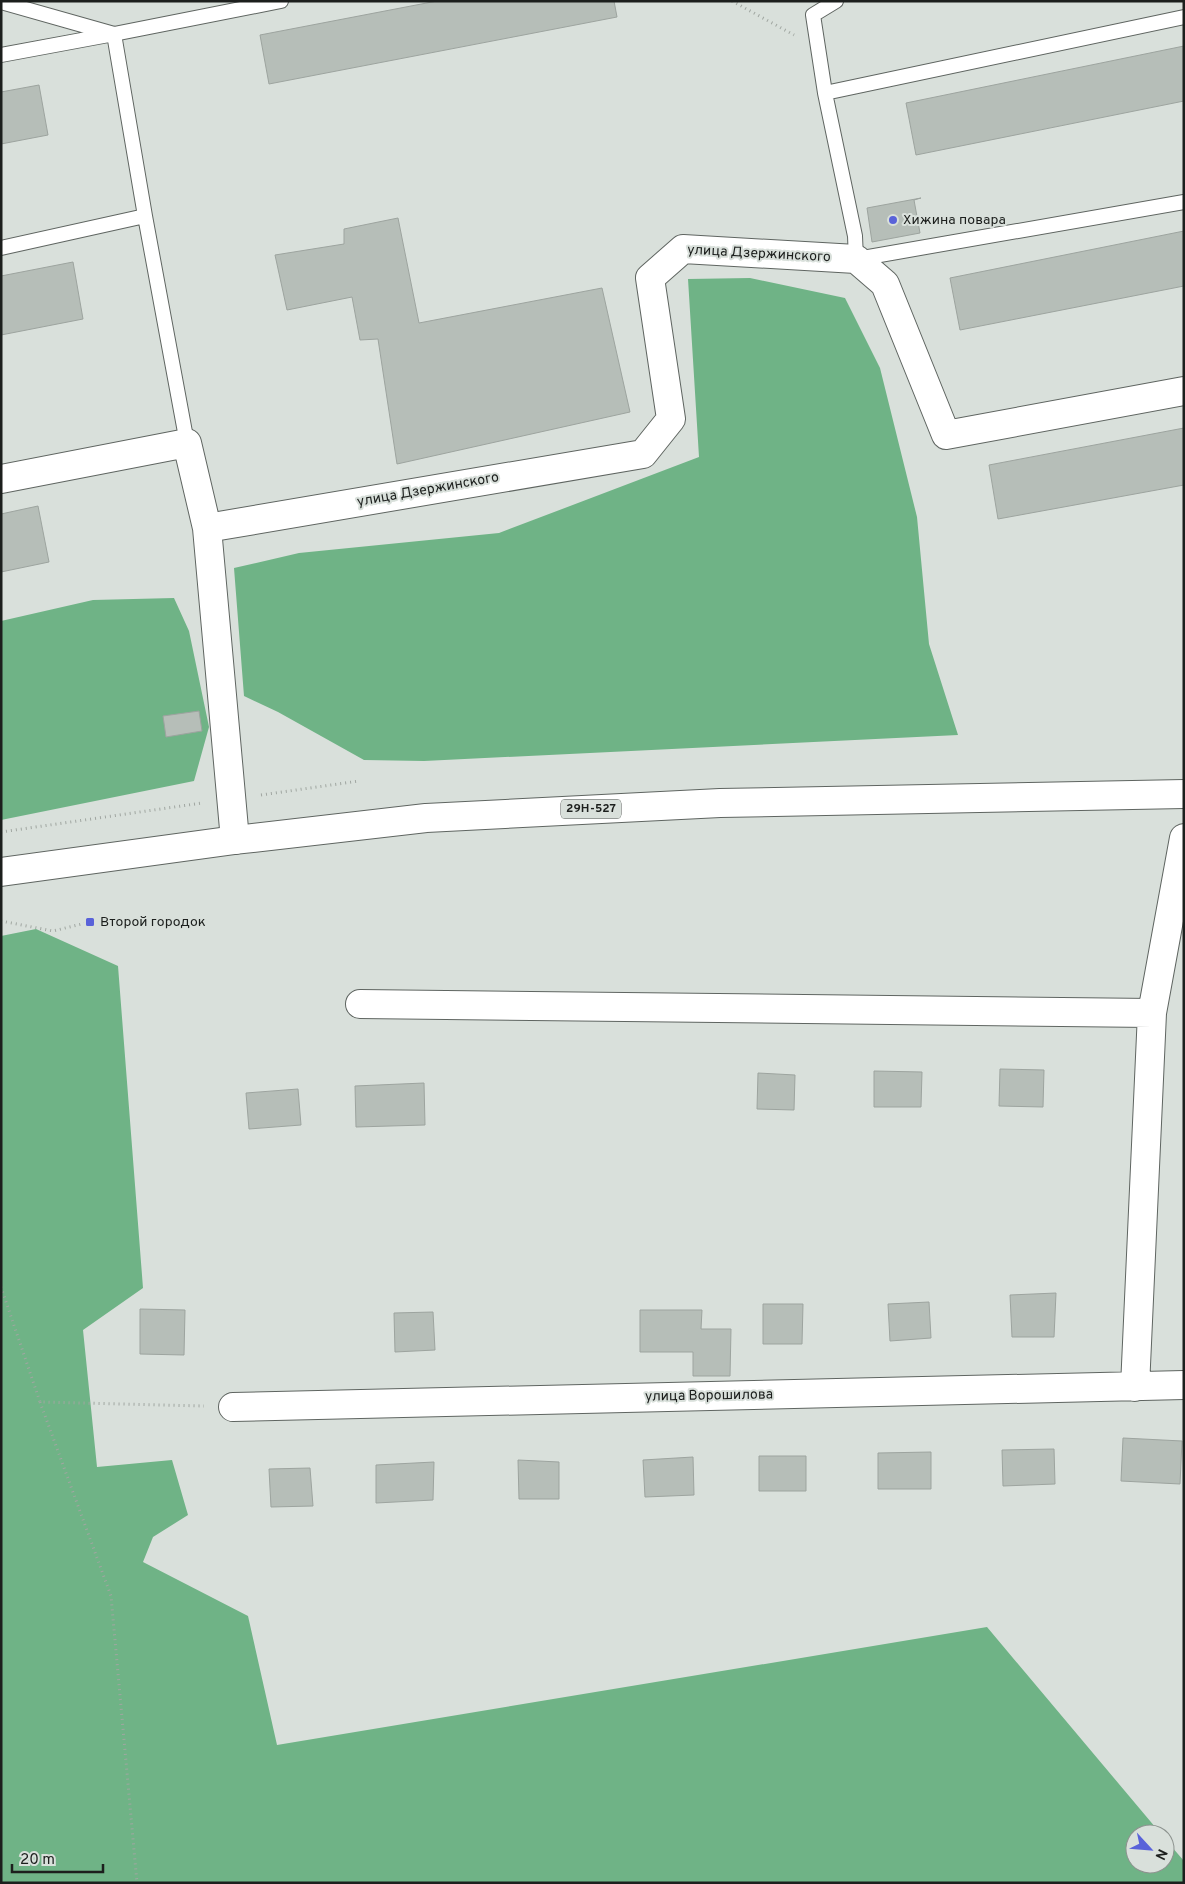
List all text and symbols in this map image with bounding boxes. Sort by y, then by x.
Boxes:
place label: Хижина повара [903,212,1006,229]
marker: Хижина повара [887,214,899,226]
street label: улица Дзержинского [687,242,831,266]
street label: улица Дзержинского [356,469,500,511]
road number: 29Н-527 [561,800,621,819]
place label: Второй городок [100,914,206,931]
marker: Второй городок [84,916,96,928]
street label: улица Ворошилова [645,1386,773,1406]
north arrow [1125,1824,1175,1874]
scale bar [12,1842,104,1874]
text: N [1150,1846,1170,1862]
text: 20 m [20,1851,55,1870]

